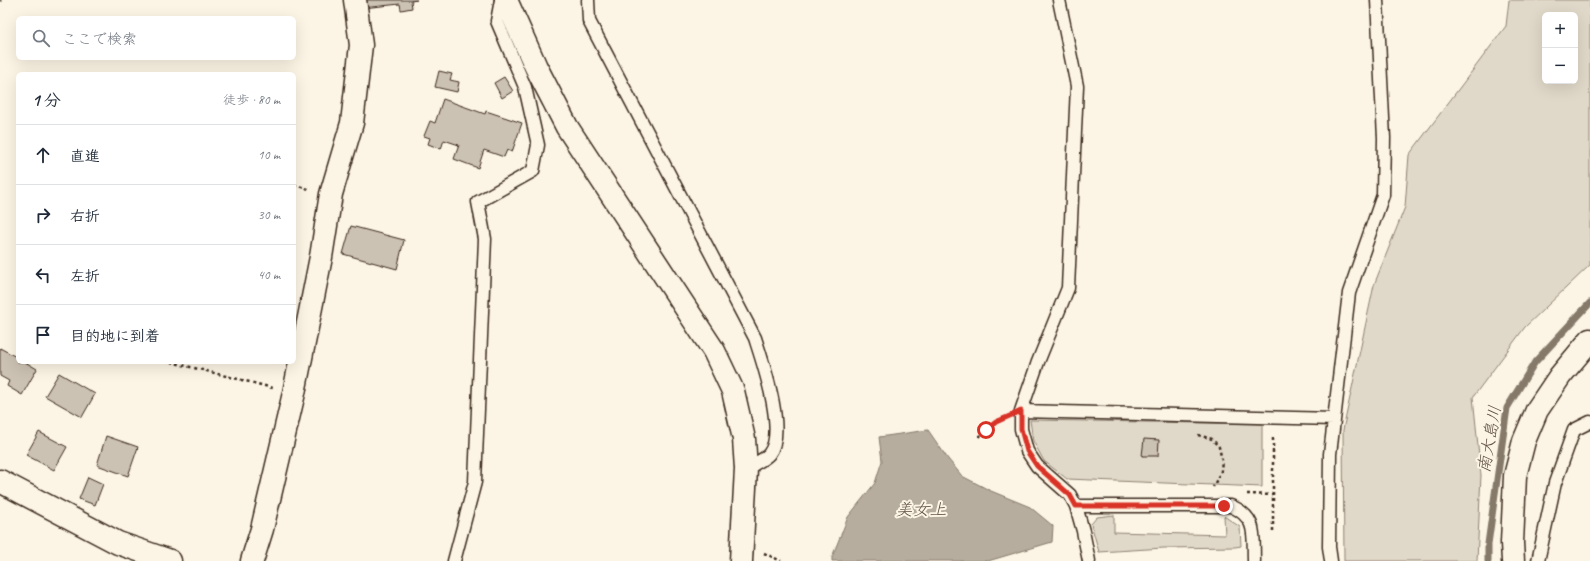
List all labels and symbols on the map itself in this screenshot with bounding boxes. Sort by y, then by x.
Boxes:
water label: 南大島川 [1473,404,1506,474]
route start [977,421,995,439]
route end [1215,497,1233,515]
water label: 美女上 [896,499,947,520]

